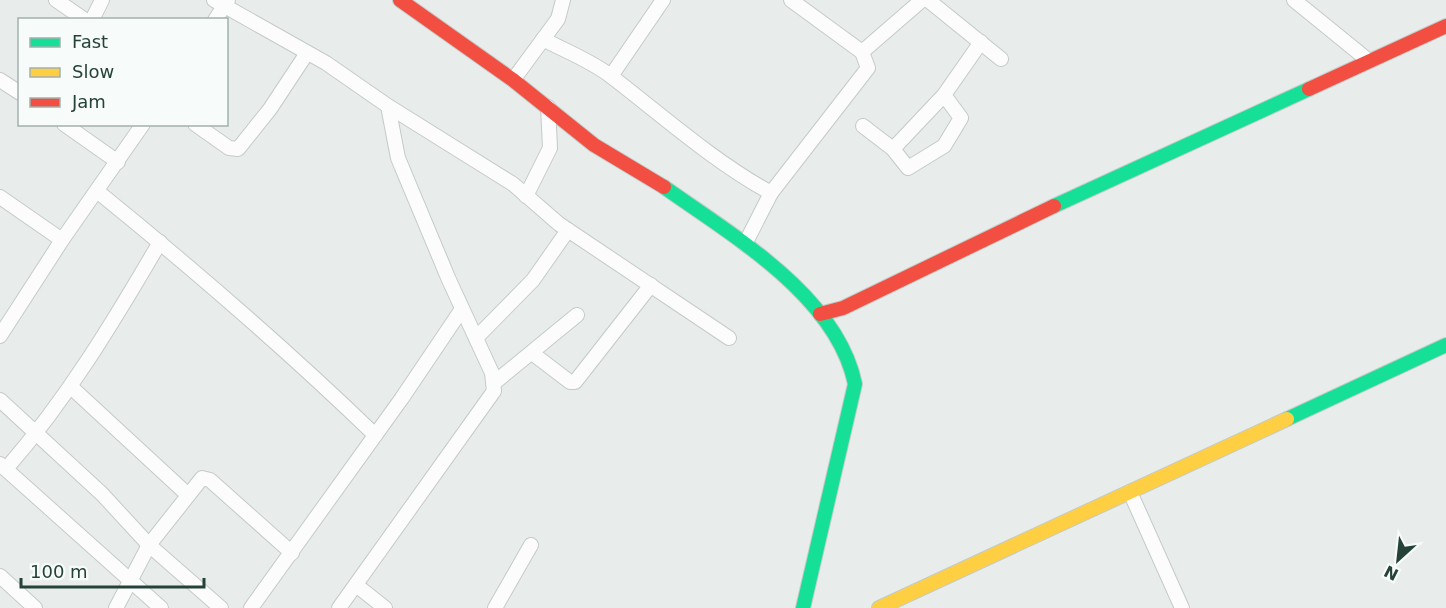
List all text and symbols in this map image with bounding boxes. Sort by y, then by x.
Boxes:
legend [18,18,228,126]
text: Fast [72,31,108,52]
text: Slow [72,61,114,82]
text: Jam [71,91,106,112]
north arrow [1368,530,1428,590]
scale bar [21,551,204,589]
text: 100 m [30,561,88,582]
text: N [1381,561,1402,584]

